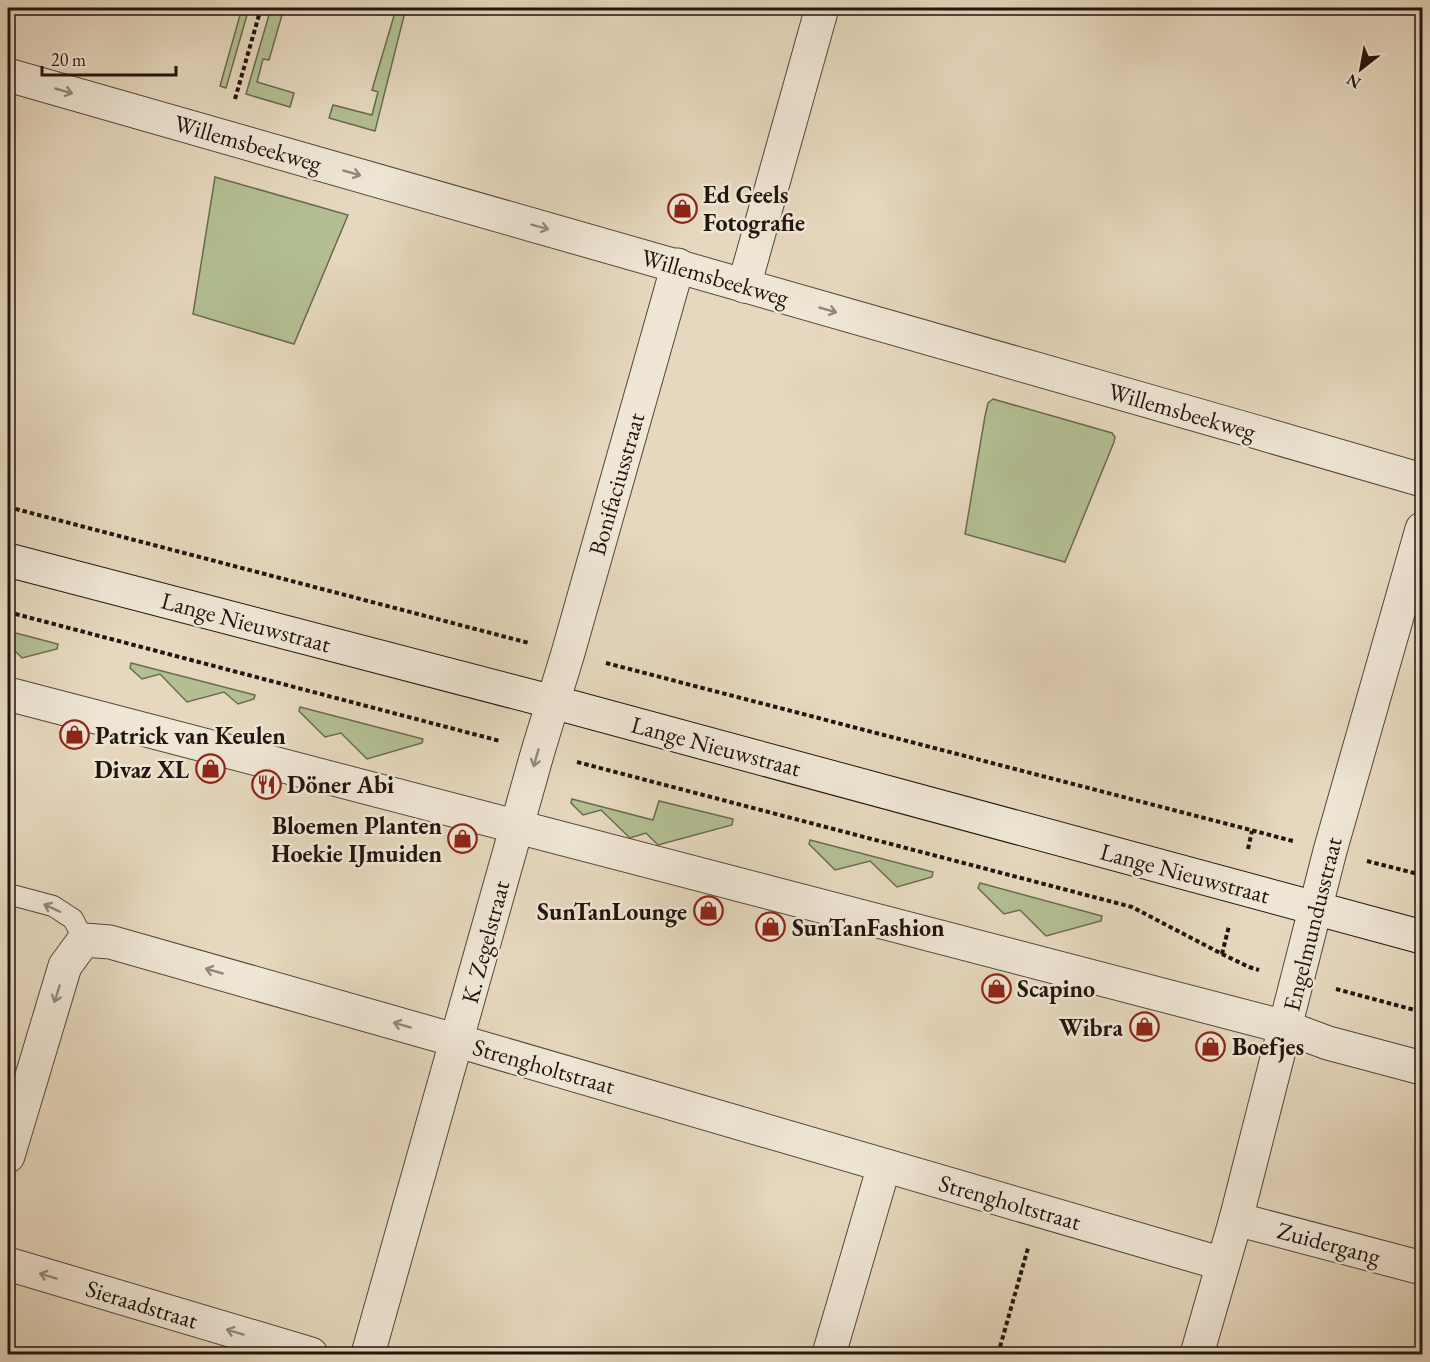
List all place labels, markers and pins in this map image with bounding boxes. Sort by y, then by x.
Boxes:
place label: Ed Geels Fotografie [703,179,805,239]
shop icon: Ed Geels Fotografie [666,192,698,224]
shop icon: Patrick van Keulen [58,719,90,751]
place label: Patrick van Keulen [95,720,286,751]
shop icon: Divaz XL [194,753,226,785]
place label: Divaz XL [94,754,189,785]
restaurant icon: Döner Abi [250,768,282,800]
place label: Döner Abi [287,769,394,800]
place label: Bloemen Planten Hoekie IJmuiden [271,810,442,869]
shop icon: Bloemen Planten Hoekie IJmuiden [447,823,479,855]
shop icon: SunTanLounge [692,895,724,927]
place label: SunTanLounge [537,896,687,928]
shop icon: SunTanFashion [755,911,787,943]
place label: SunTanFashion [792,912,945,943]
shop icon: Scapino [980,972,1012,1004]
place label: Scapino [1017,973,1095,1004]
shop icon: Wibra [1128,1011,1160,1043]
place label: Wibra [1059,1012,1123,1043]
shop icon: Boefjes [1195,1030,1227,1062]
place label: Boefjes [1232,1031,1304,1063]

